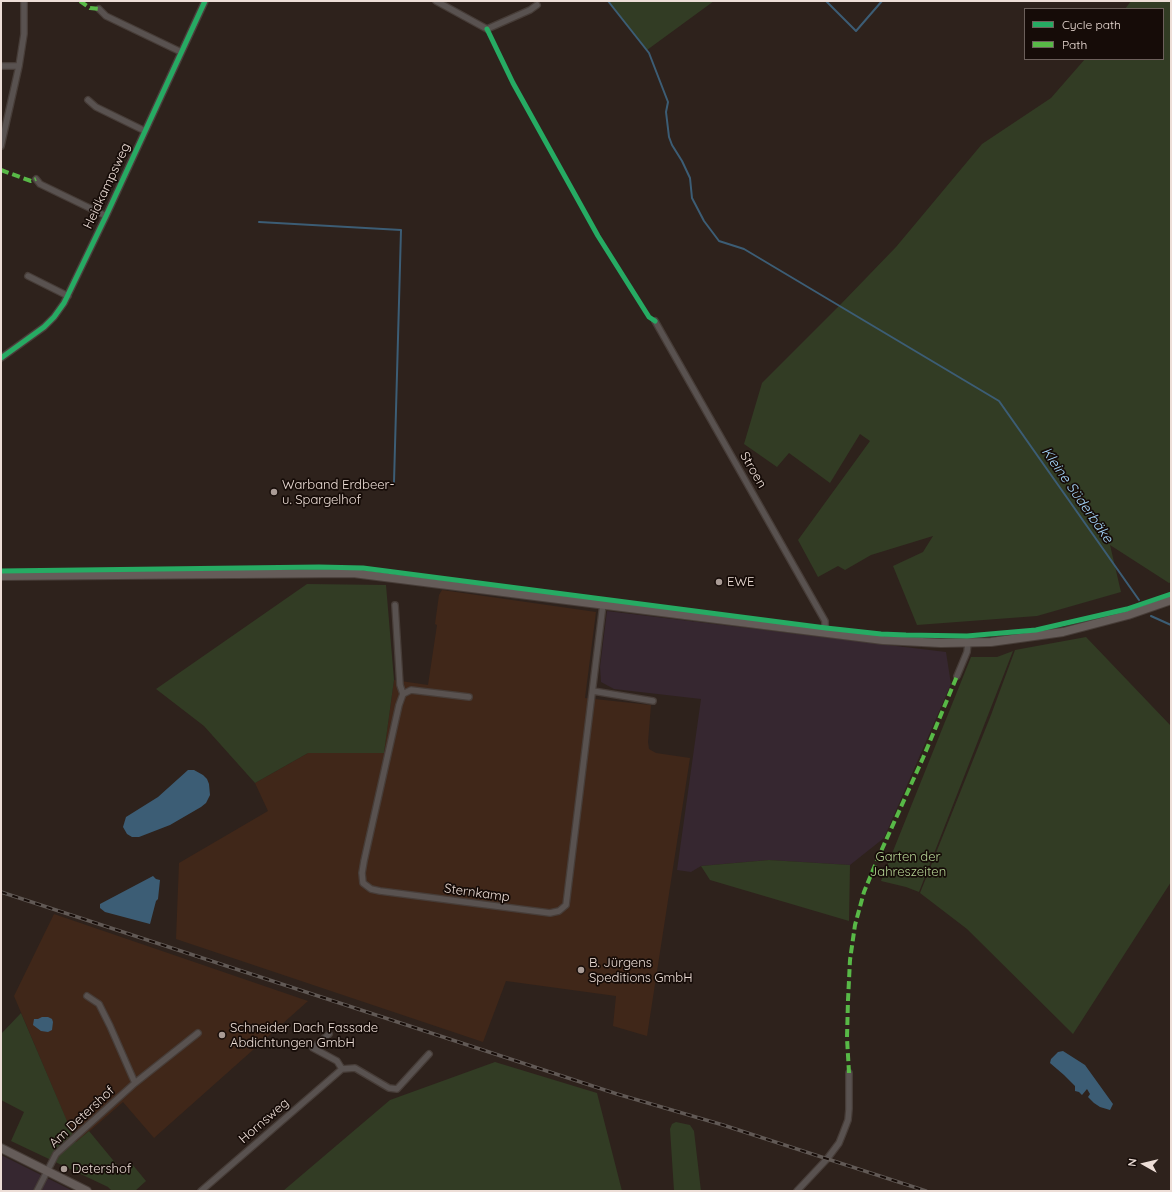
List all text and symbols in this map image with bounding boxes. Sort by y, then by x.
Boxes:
legend [1024,8,1164,60]
text: Cycle path [1062,17,1121,32]
text: Path [1062,37,1087,52]
street label: Heidkampsweg [80,140,134,232]
water label: Kleine Süderbäke [1038,444,1116,546]
street label: Stroen [736,449,770,491]
place label: Warband Erdbeer- u. Spargelhof [282,477,395,508]
marker: Warband Erdbeer- u. Spargelhof [269,487,279,497]
place label: EWE [727,574,754,590]
marker: EWE [714,577,724,587]
park label: Garten der Jahreszeiten [870,849,946,880]
street label: Sternkamp [443,881,511,905]
place label: B. Jürgens Speditions GmbH [589,955,693,986]
marker: B. Jürgens Speditions GmbH [576,965,586,975]
place label: Schneider Dach Fassade Abdichtungen GmbH [230,1020,378,1051]
marker: Schneider Dach Fassade Abdichtungen GmbH [217,1030,227,1040]
street label: Am Detershof [46,1083,118,1151]
street label: Hornsweg [236,1095,292,1147]
north arrow [1124,1144,1164,1184]
text: N [1125,1157,1140,1167]
place label: Detershof [72,1161,132,1177]
marker: Detershof [59,1164,69,1174]

